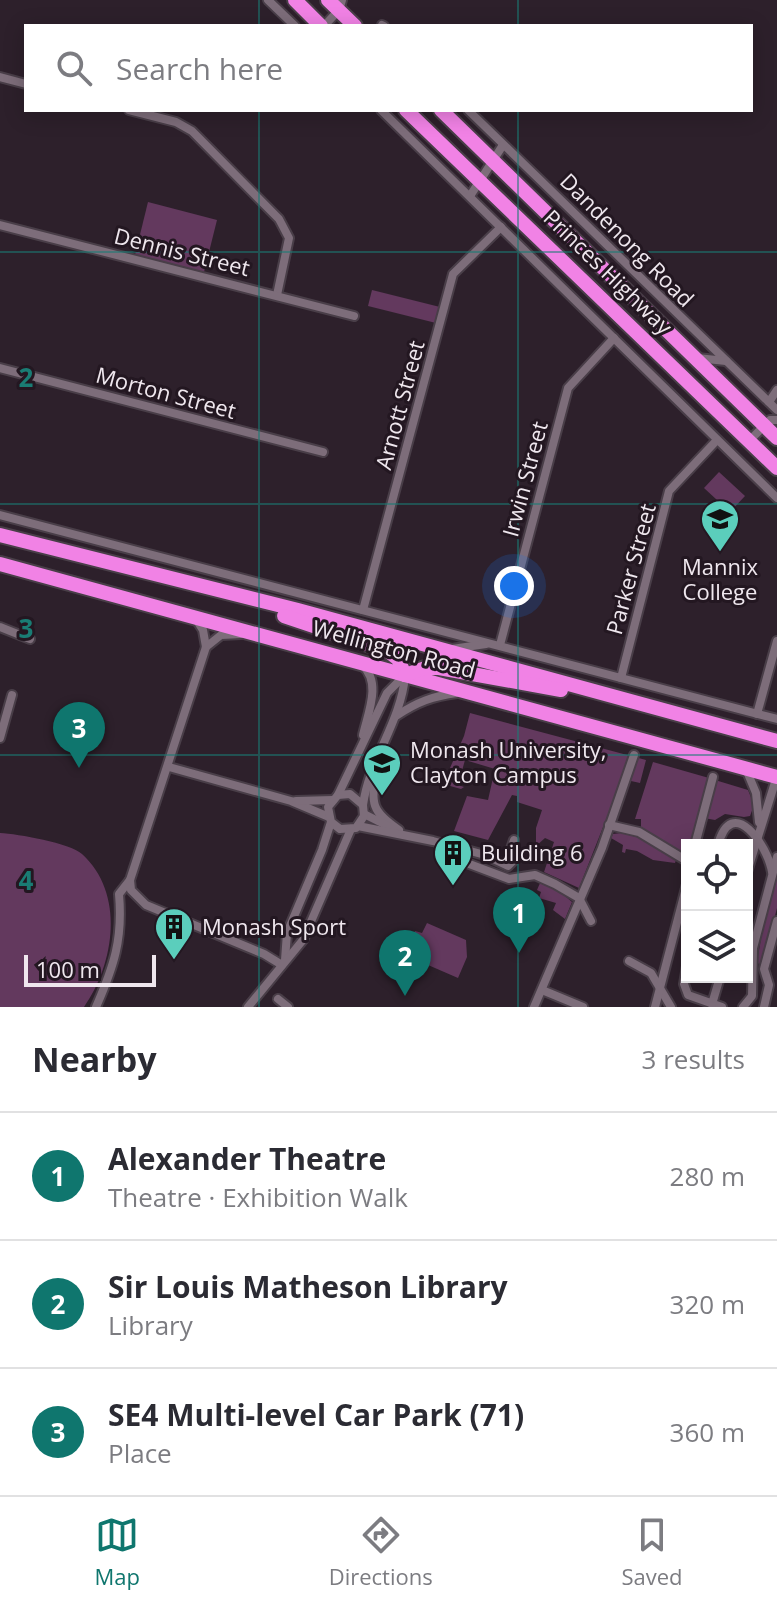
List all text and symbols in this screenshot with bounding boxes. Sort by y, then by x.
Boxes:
search box [24,24,753,112]
icon: search [52,46,96,90]
text: Search here [116,48,283,89]
street label: Dandenong Road [554,166,701,313]
street label: Princes Highway [538,202,680,341]
street label: Dennis Street [111,220,253,282]
street label: Arnott Street [367,337,431,473]
text: 2 [19,359,34,395]
street label: Morton Street [93,359,240,425]
street label: Irwin Street [494,418,554,540]
school or university icon: Mannix College [699,498,741,553]
street label: Parker Street [598,500,662,638]
place label: Mannix College [682,551,759,606]
your location [494,566,534,606]
text: 3 [19,610,33,646]
street label: Wellington Road [309,612,479,684]
pin: 3 [53,702,105,768]
place label: Monash University, Clayton Campus [410,734,606,789]
school or university icon: Monash University, Clayton Campus [361,742,403,797]
building icon: Building 6 [432,832,474,887]
place label: Building 6 [481,837,583,867]
map controls [681,839,753,983]
button: locate [681,839,753,911]
text: 4 [19,862,34,898]
pin: 1 [493,887,545,953]
building icon: Monash Sport [153,906,195,961]
place label: Monash Sport [202,911,346,941]
button: layers [681,911,753,983]
pin: 2 [379,930,431,996]
scale bar [24,951,156,987]
text: 100 m [36,954,100,984]
text: Nearby [32,1036,157,1082]
text: 3 results [642,1041,745,1077]
text: Alexander Theatre [108,1138,386,1179]
text: 1 [51,1158,65,1194]
text: 280 m [670,1158,745,1194]
text: Theatre · Exhibition Walk [108,1179,408,1215]
text: Sir Louis Matheson Library [108,1266,508,1307]
text: 2 [51,1286,65,1322]
text: 320 m [670,1286,745,1322]
text: Library [108,1307,193,1343]
text: SE4 Multi-level Car Park (71) [108,1394,524,1435]
text: 3 [51,1414,65,1450]
text: 360 m [670,1414,745,1450]
text: Place [108,1435,172,1471]
tab: Map [94,1513,140,1591]
tab: Directions [329,1513,433,1591]
tab: Saved [621,1513,683,1591]

